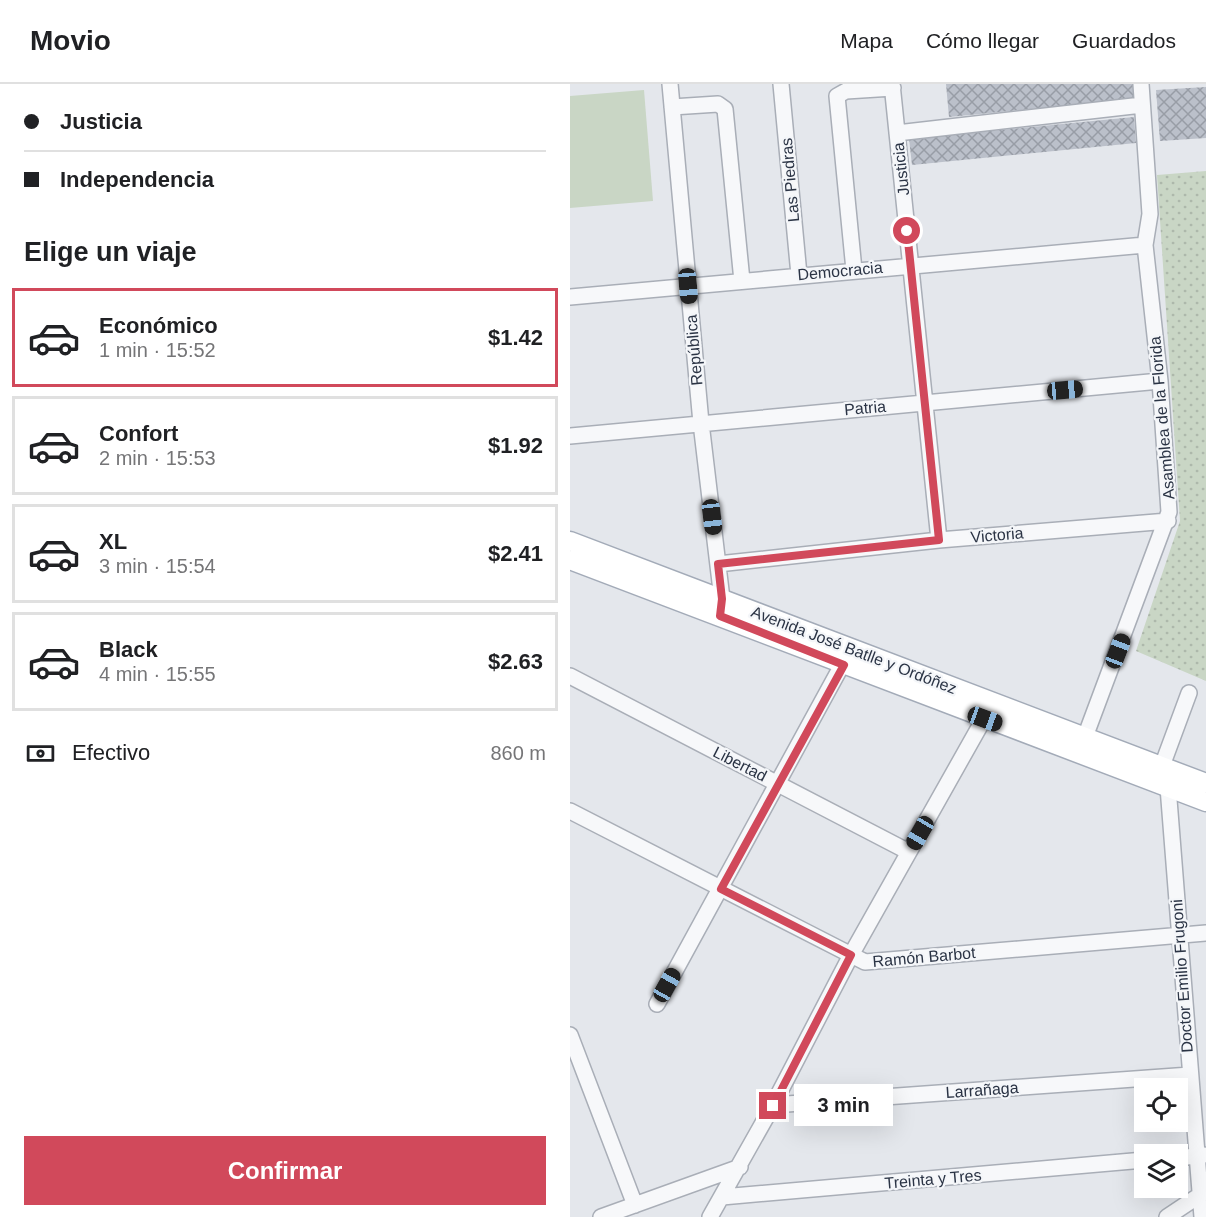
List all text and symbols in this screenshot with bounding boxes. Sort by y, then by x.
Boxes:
text: Movio [30,25,111,56]
text: Mapa [840,29,893,52]
text: Cómo llegar [926,29,1039,52]
text: Guardados [1072,29,1176,52]
text: Justicia [60,109,142,134]
street label: Las Piedras [778,137,802,223]
street label: Justicia [890,141,912,196]
text: Independencia [60,167,214,192]
route start [893,217,920,244]
text: Elige un viaje [24,237,197,267]
street label: Democracia [797,259,883,283]
car [677,267,699,305]
icon: car [27,311,81,365]
text: Económico [99,313,218,338]
street label: República [682,314,706,386]
text: $1.42 [488,325,543,350]
street label: Asamblea de la Florida [1146,336,1178,500]
text: 1 min · 15:52 [99,339,216,361]
car [1046,379,1084,401]
street label: Patria [843,398,887,418]
icon: car [27,419,81,473]
text: Confort [99,421,178,446]
text: $1.92 [488,433,543,458]
text: 2 min · 15:53 [99,447,216,469]
car [701,498,723,536]
street label: Victoria [970,524,1024,546]
icon: car [27,527,81,581]
text: XL [99,529,127,554]
text: $2.41 [488,541,543,566]
text: 3 min · 15:54 [99,555,216,577]
street label: Avenida José Batlle y Ordóñez [749,603,959,697]
car [1103,631,1133,671]
icon: car [27,635,81,689]
text: Black [99,637,158,662]
text: $2.63 [488,649,543,674]
text: 4 min · 15:55 [99,663,216,685]
car [965,704,1005,734]
icon: cash [24,737,57,770]
text: Efectivo [72,740,150,765]
text: 860 m [490,742,546,764]
street label: Libertad [710,743,770,785]
car [903,813,937,853]
street label: Doctor Emilio Frugoni [1168,899,1196,1053]
street label: Ramón Barbot [872,944,977,970]
car [650,965,684,1005]
map controls [1134,1078,1188,1198]
button: locate [1134,1078,1188,1132]
street label: Larrañaga [945,1079,1019,1101]
callout: 3 min [794,1085,893,1127]
route end [759,1092,786,1119]
text: 3 min [817,1094,870,1116]
button: Confirmar [24,1136,546,1205]
button: layers [1134,1144,1188,1198]
street label: Treinta y Tres [884,1166,982,1192]

